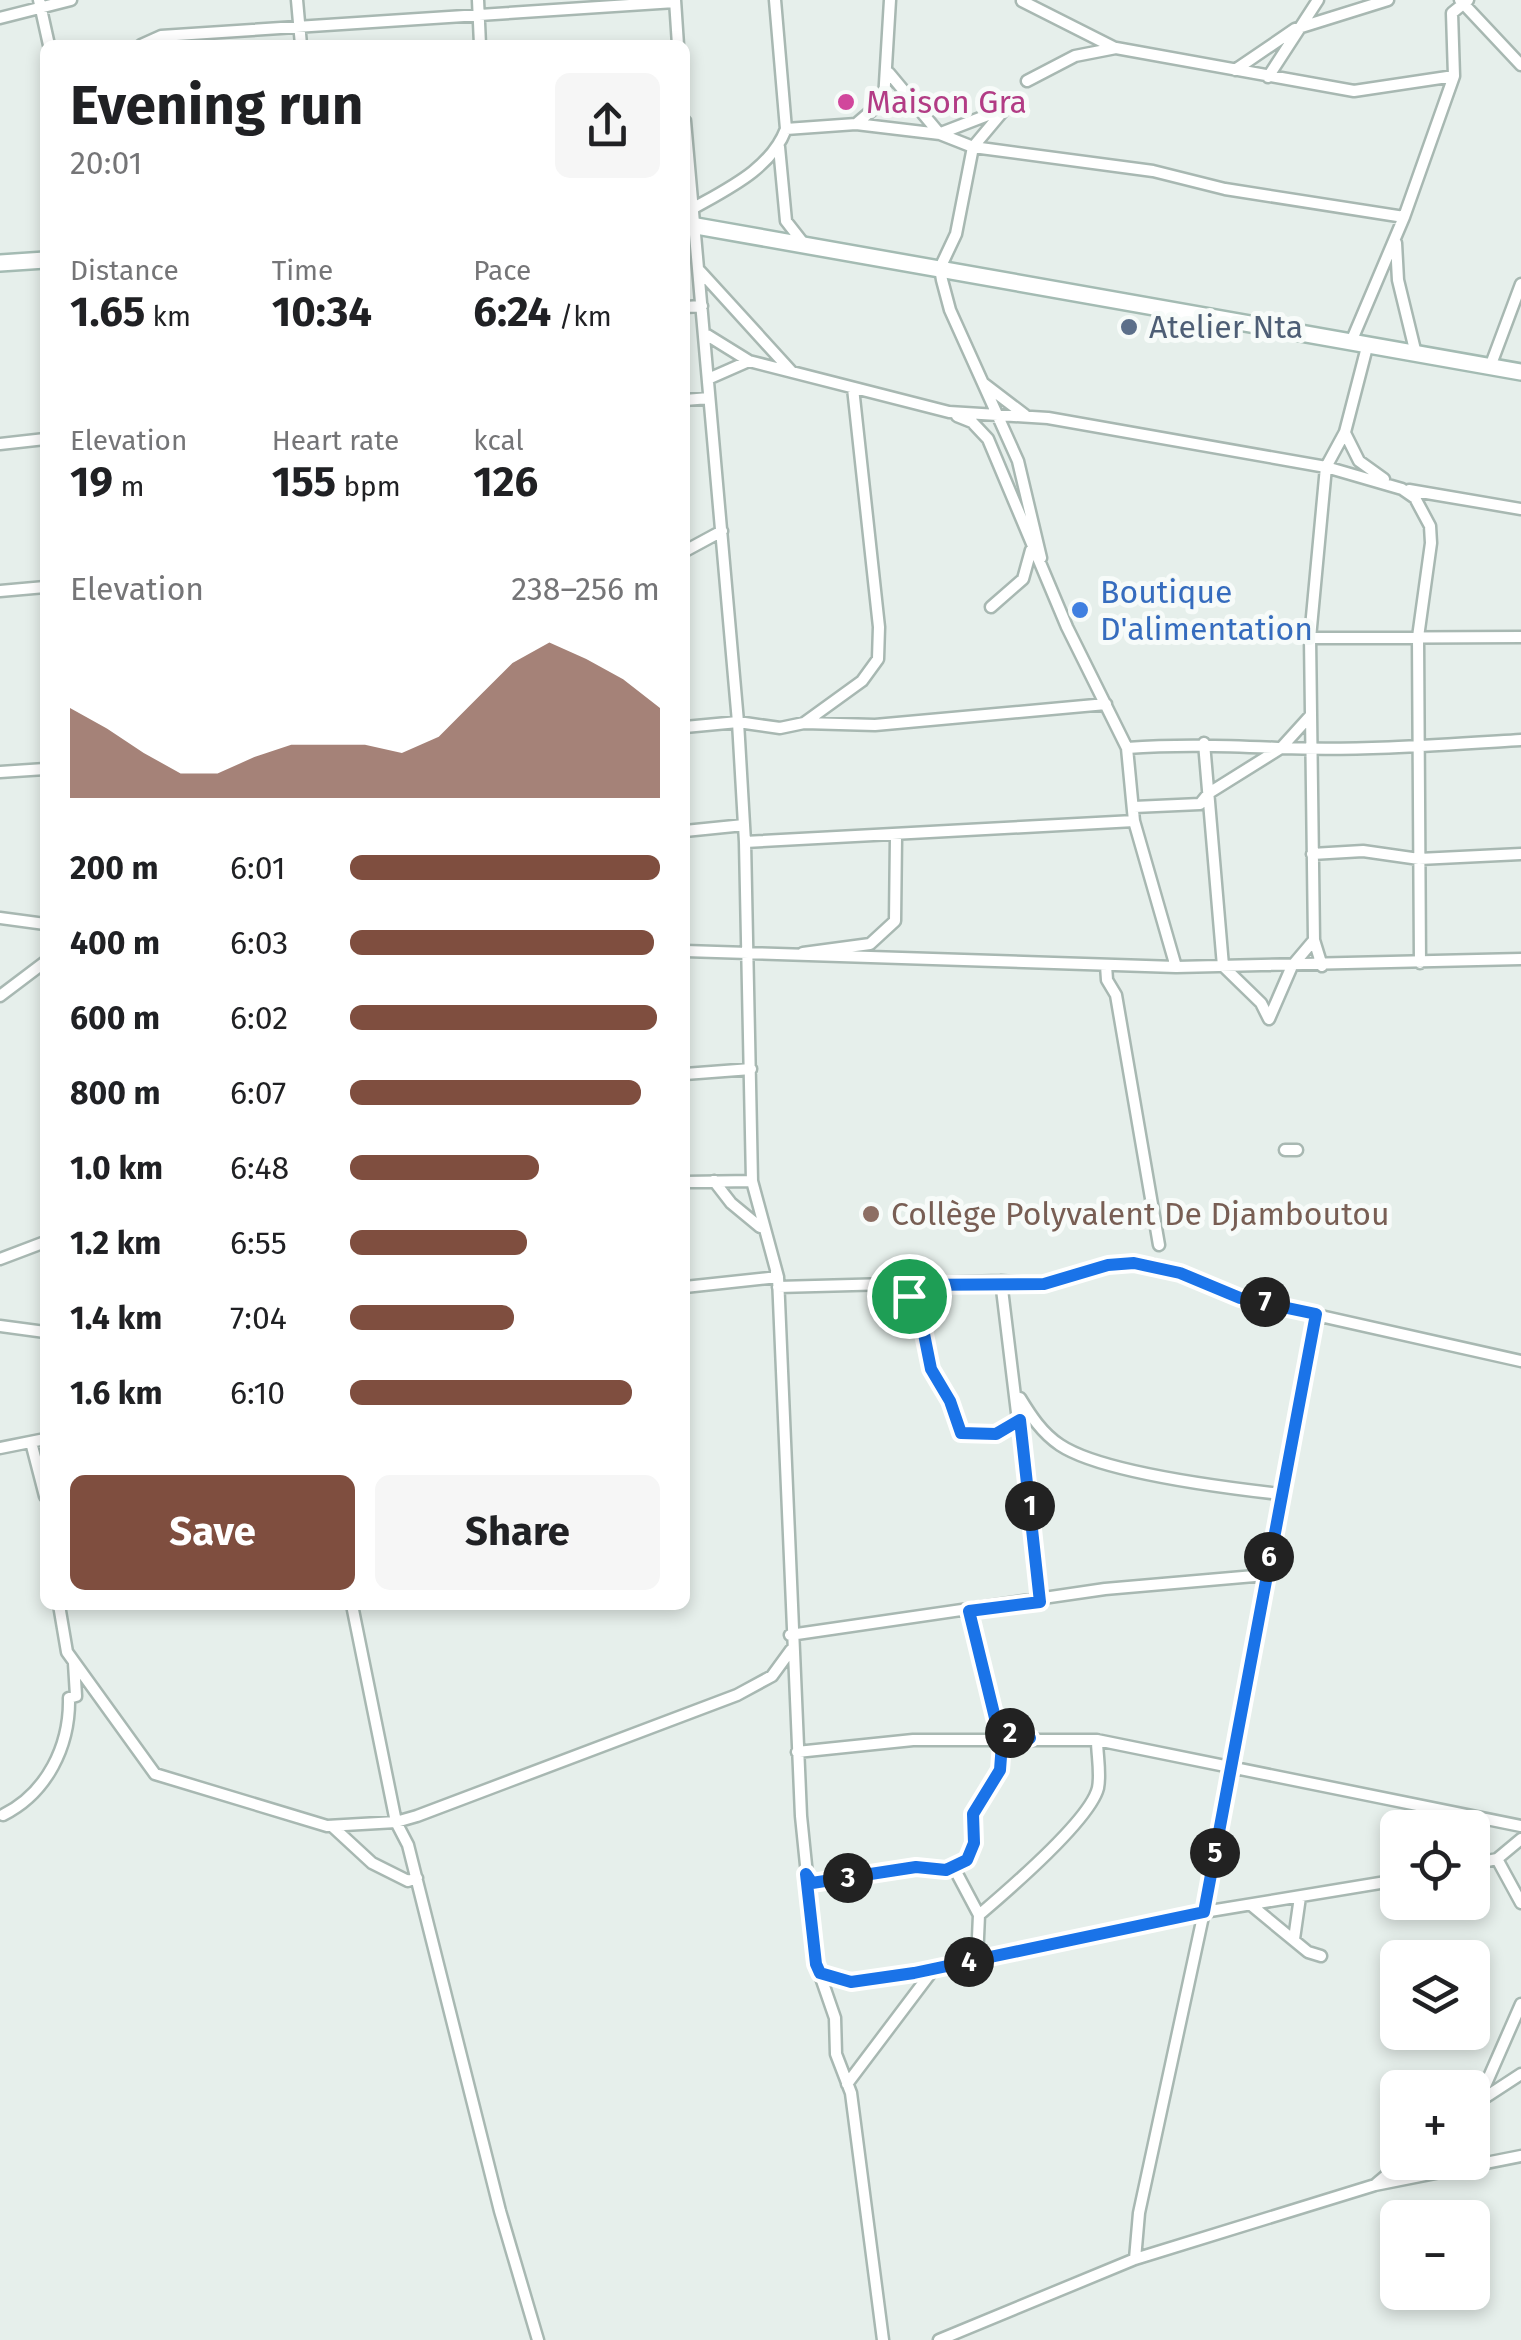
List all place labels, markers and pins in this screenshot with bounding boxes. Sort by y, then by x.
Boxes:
place label: Maison Gra [866,83,1027,121]
marker: Maison Gra [835,91,857,113]
place label: Atelier Nta [1149,308,1303,346]
marker: Atelier Nta [1118,316,1140,338]
place label: Boutique D'alimentation [1100,573,1313,648]
marker: Boutique D'alimentation [1069,599,1091,621]
place label: Collège Polyvalent De Djamboutou [891,1195,1390,1233]
marker: Collège Polyvalent De Djamboutou [860,1203,882,1225]
pin [867,1254,952,1339]
pin: 7 [1240,1277,1290,1327]
pin: 1 [1005,1481,1055,1531]
pin: 6 [1244,1532,1294,1582]
pin: 2 [985,1708,1035,1758]
pin: 5 [1190,1828,1240,1878]
pin: 3 [823,1853,873,1903]
pin: 4 [944,1937,994,1987]

